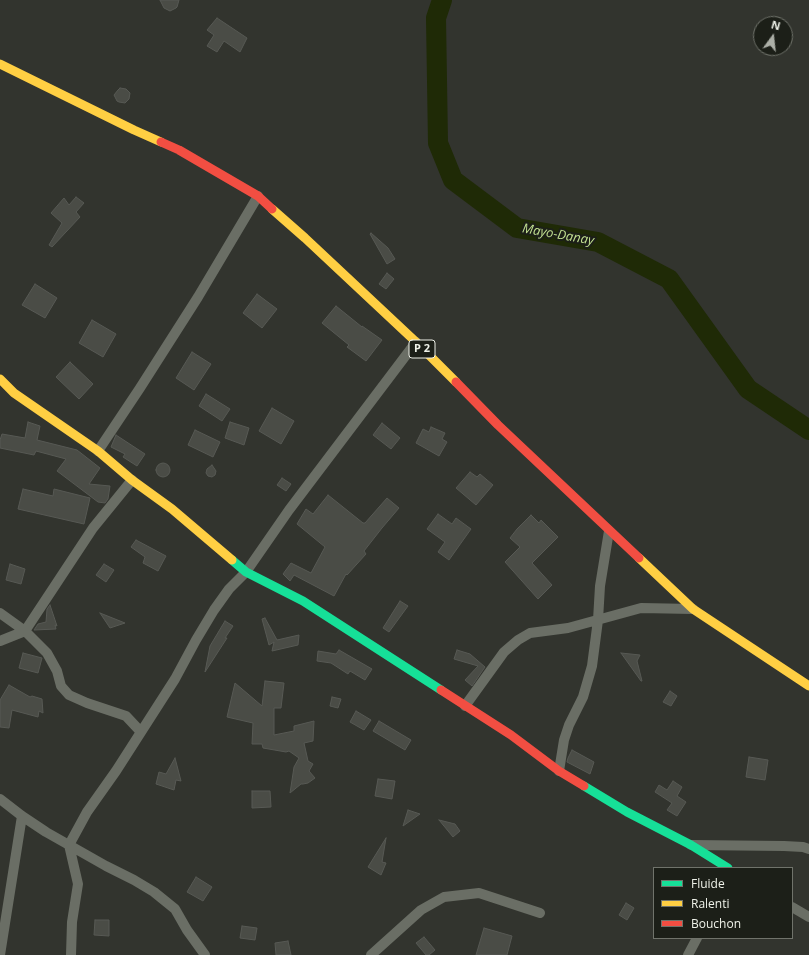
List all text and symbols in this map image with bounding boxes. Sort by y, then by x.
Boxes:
north arrow [753,16,793,56]
text: N [770,16,782,33]
water label: Mayo-Danay [521,221,595,249]
road number: P 2 [409,340,435,358]
legend [653,867,793,939]
text: Fluide [691,875,725,892]
text: Ralenti [691,895,730,912]
text: Bouchon [691,915,741,932]

